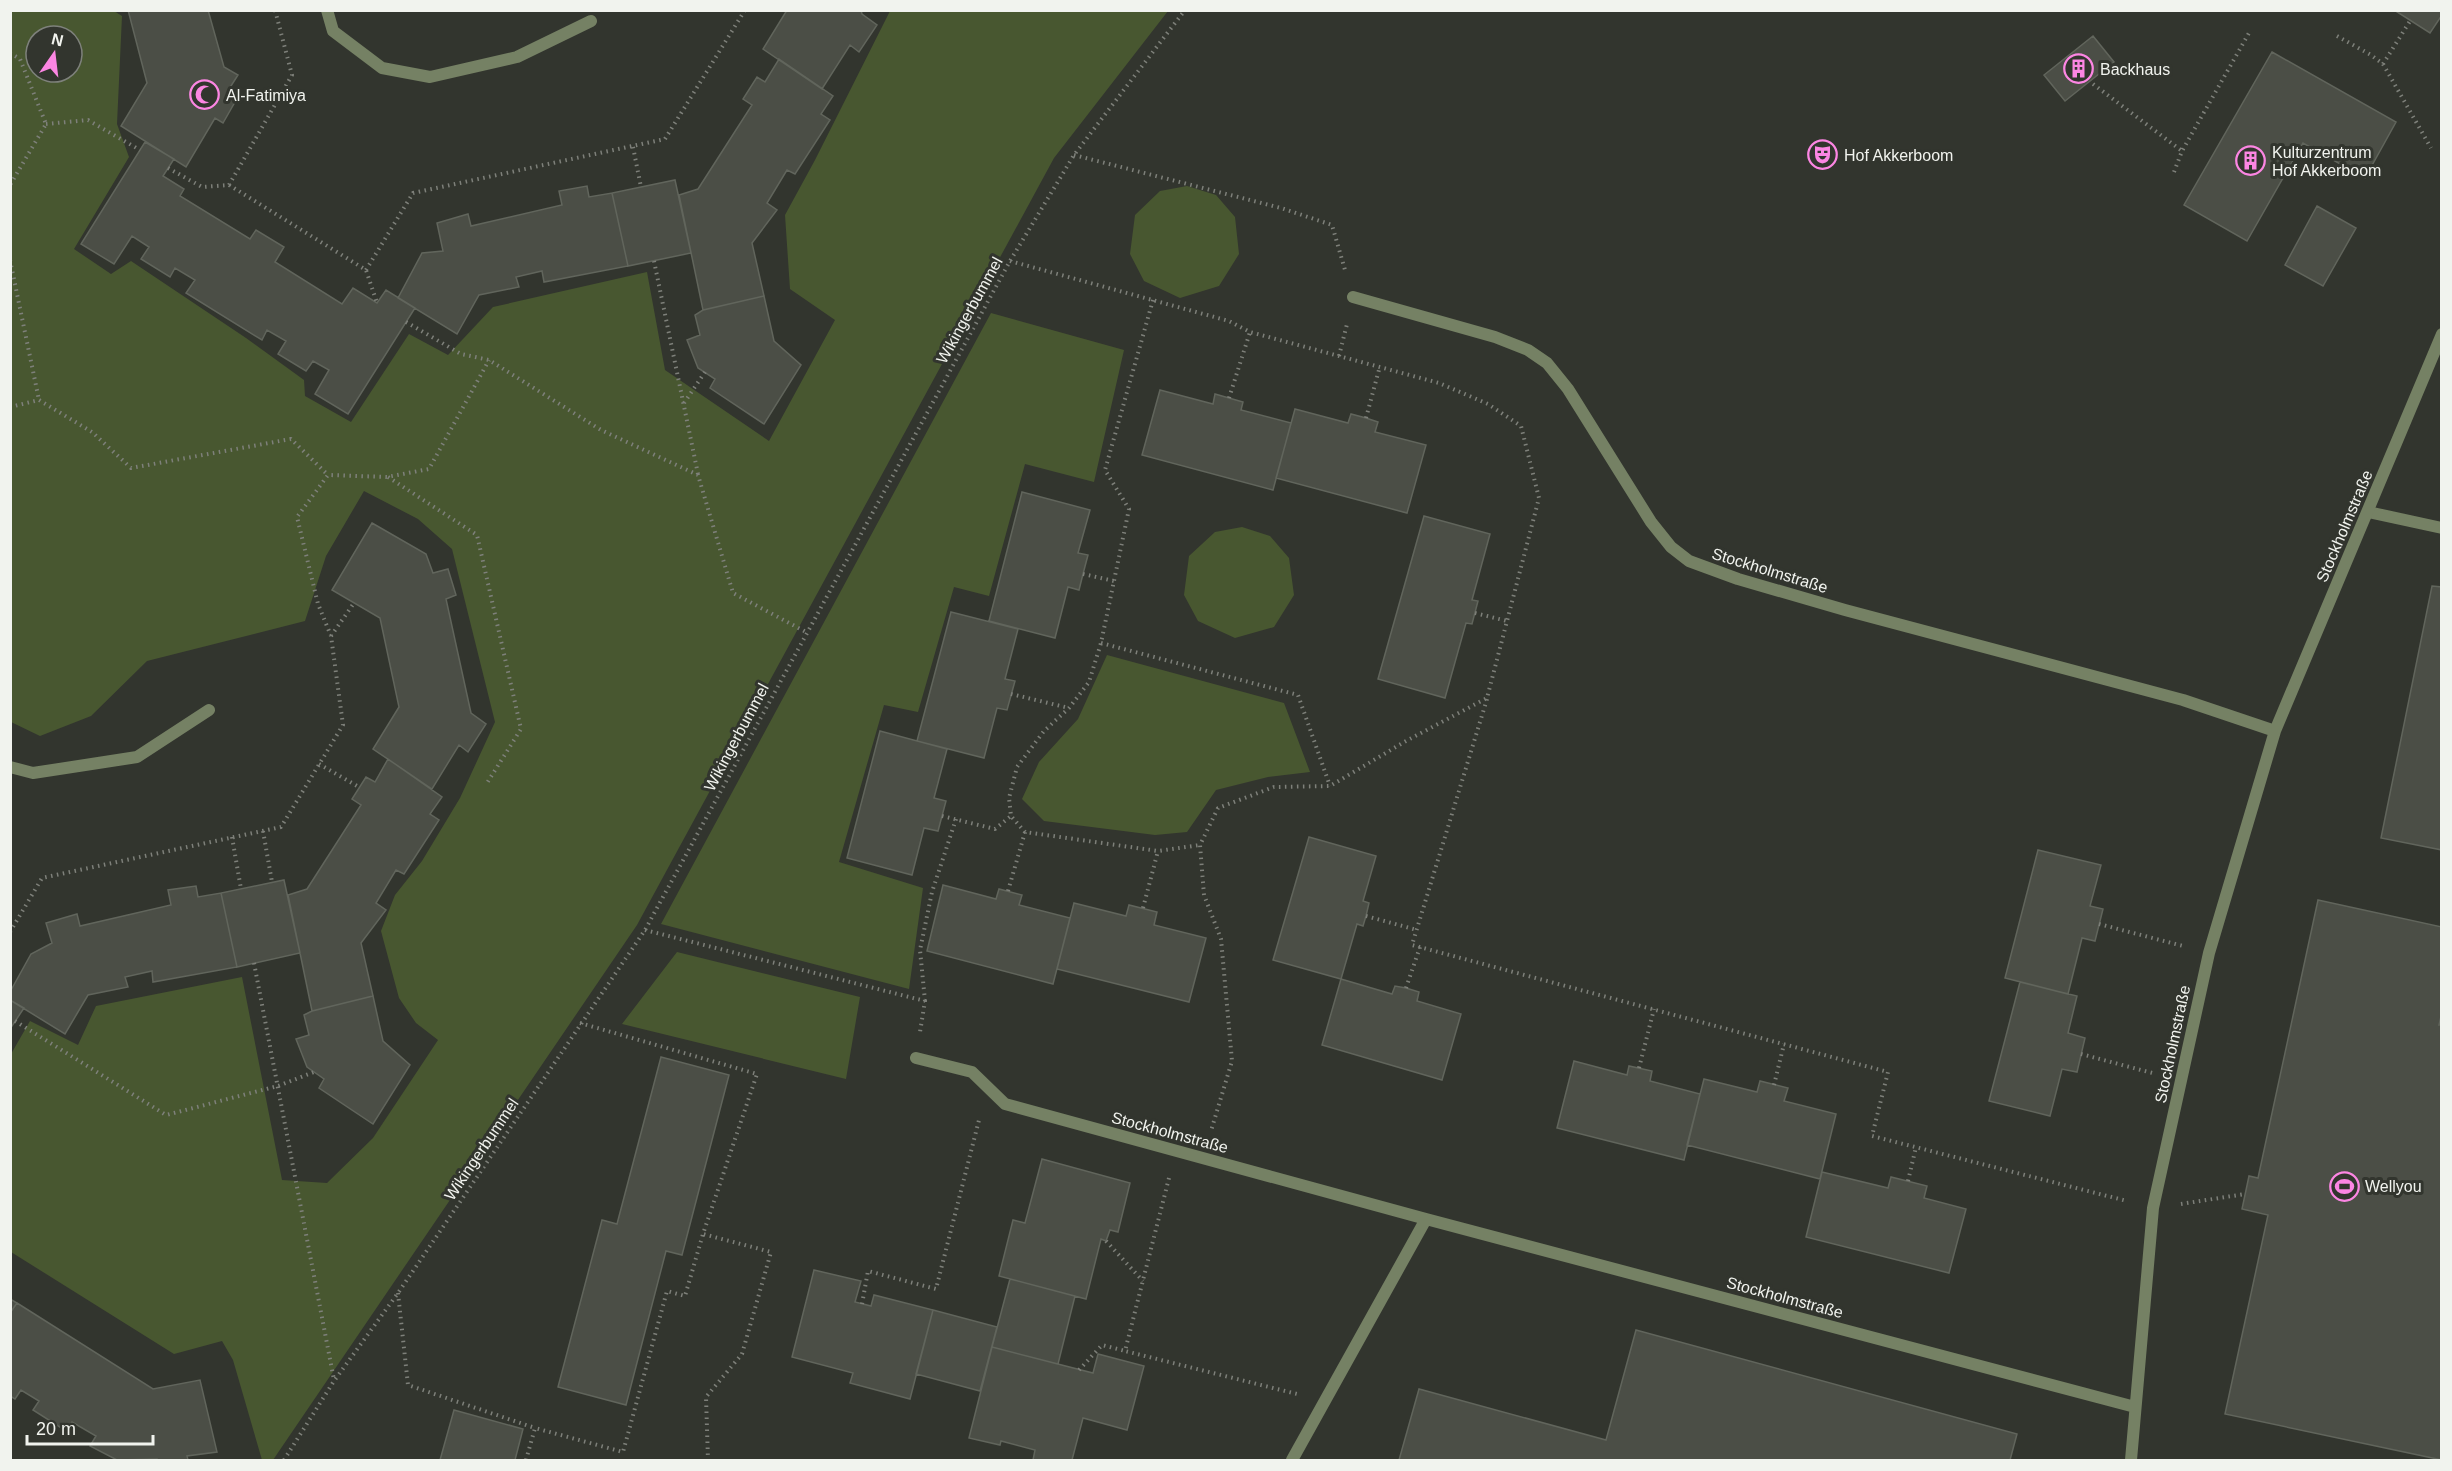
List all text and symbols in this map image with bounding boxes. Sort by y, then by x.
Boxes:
north arrow [24,24,84,84]
text: N [50,30,65,50]
building icon: Backhaus [2063,53,2095,85]
place label: Backhaus [2100,61,2170,78]
mosque icon: Al-Fatimiya [189,79,221,111]
place label: Al-Fatimiya [226,87,306,104]
theatre icon: Hof Akkerboom [1807,139,1839,171]
place label: Kulturzentrum Hof Akkerboom [2272,144,2381,179]
building icon: Kulturzentrum Hof Akkerboom [2235,145,2267,177]
place label: Hof Akkerboom [1844,147,1953,164]
street label: Wikingerbummel [933,254,1006,366]
street label: Stockholmstraße [2313,468,2376,585]
street label: Stockholmstraße [1710,545,1830,596]
street label: Wikingerbummel [701,681,772,794]
street label: Stockholmstraße [2152,984,2193,1105]
street label: Wikingerbummel [441,1095,522,1203]
street label: Stockholmstraße [1110,1109,1230,1156]
sports icon: Wellyou [2328,1170,2360,1202]
place label: Wellyou [2365,1178,2422,1195]
street label: Stockholmstraße [1725,1274,1845,1321]
scale bar [27,1408,153,1446]
text: 20 m [36,1419,76,1439]

